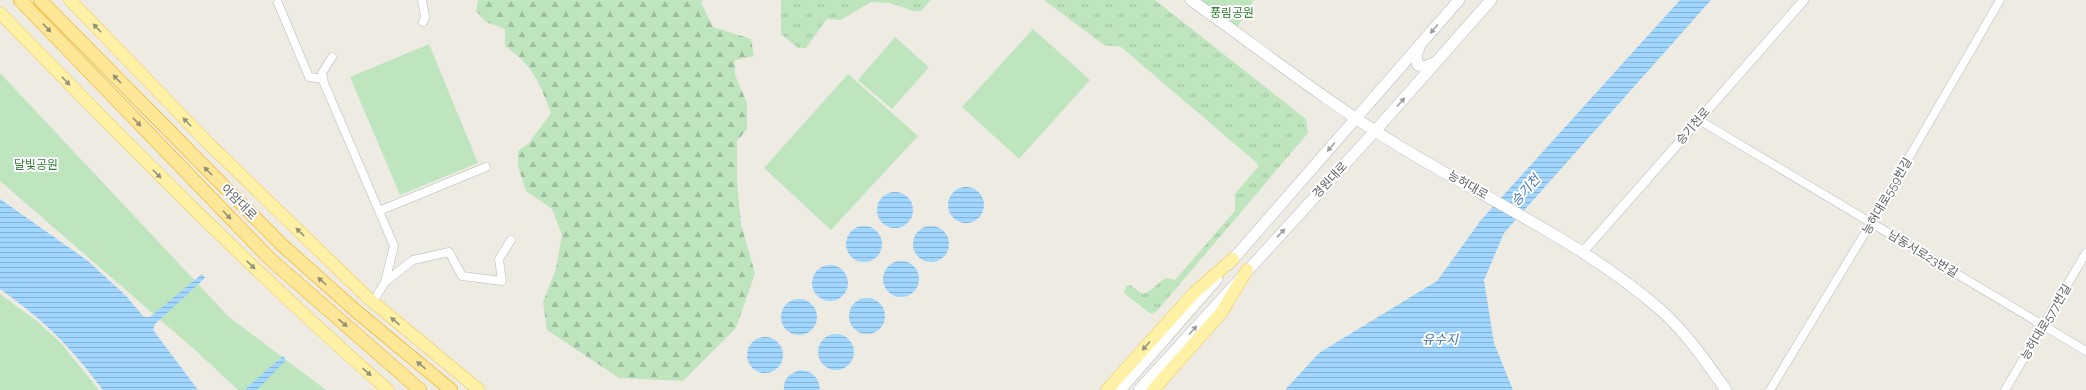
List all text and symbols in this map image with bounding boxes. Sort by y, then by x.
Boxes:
park label: 풍림공원 [1210,6,1254,20]
one-way arrow [42,23,52,33]
one-way arrow [92,23,102,33]
one-way arrow [1429,24,1438,35]
one-way arrow [112,74,122,84]
one-way arrow [62,76,71,86]
one-way arrow [1396,97,1405,107]
street label: 승기천로 [1673,105,1713,147]
one-way arrow [132,117,142,127]
one-way arrow [182,117,192,127]
one-way arrow [1326,142,1335,153]
street label: 능허대로559번길 [1859,155,1915,237]
park label: 달빛공원 [14,158,58,172]
street label: 경원대로 [1310,159,1350,201]
one-way arrow [203,166,213,176]
street label: 능허대로 [1445,168,1491,202]
one-way arrow [152,169,162,179]
water label: 승기천 [1508,171,1543,209]
street label: 아암대로 [218,181,260,223]
one-way arrow [222,210,232,220]
one-way arrow [295,228,305,237]
one-way arrow [1276,228,1285,238]
street label: 남동서로23번길 [1886,228,1960,280]
one-way arrow [246,260,256,270]
one-way arrow [317,276,328,285]
street label: 능허대로577번길 [2018,282,2074,362]
one-way arrow [390,316,401,325]
one-way arrow [337,319,348,328]
one-way arrow [1189,324,1198,335]
water label: 유수지 [1422,332,1459,347]
one-way arrow [1142,341,1151,351]
one-way arrow [416,361,426,370]
one-way arrow [362,367,372,376]

